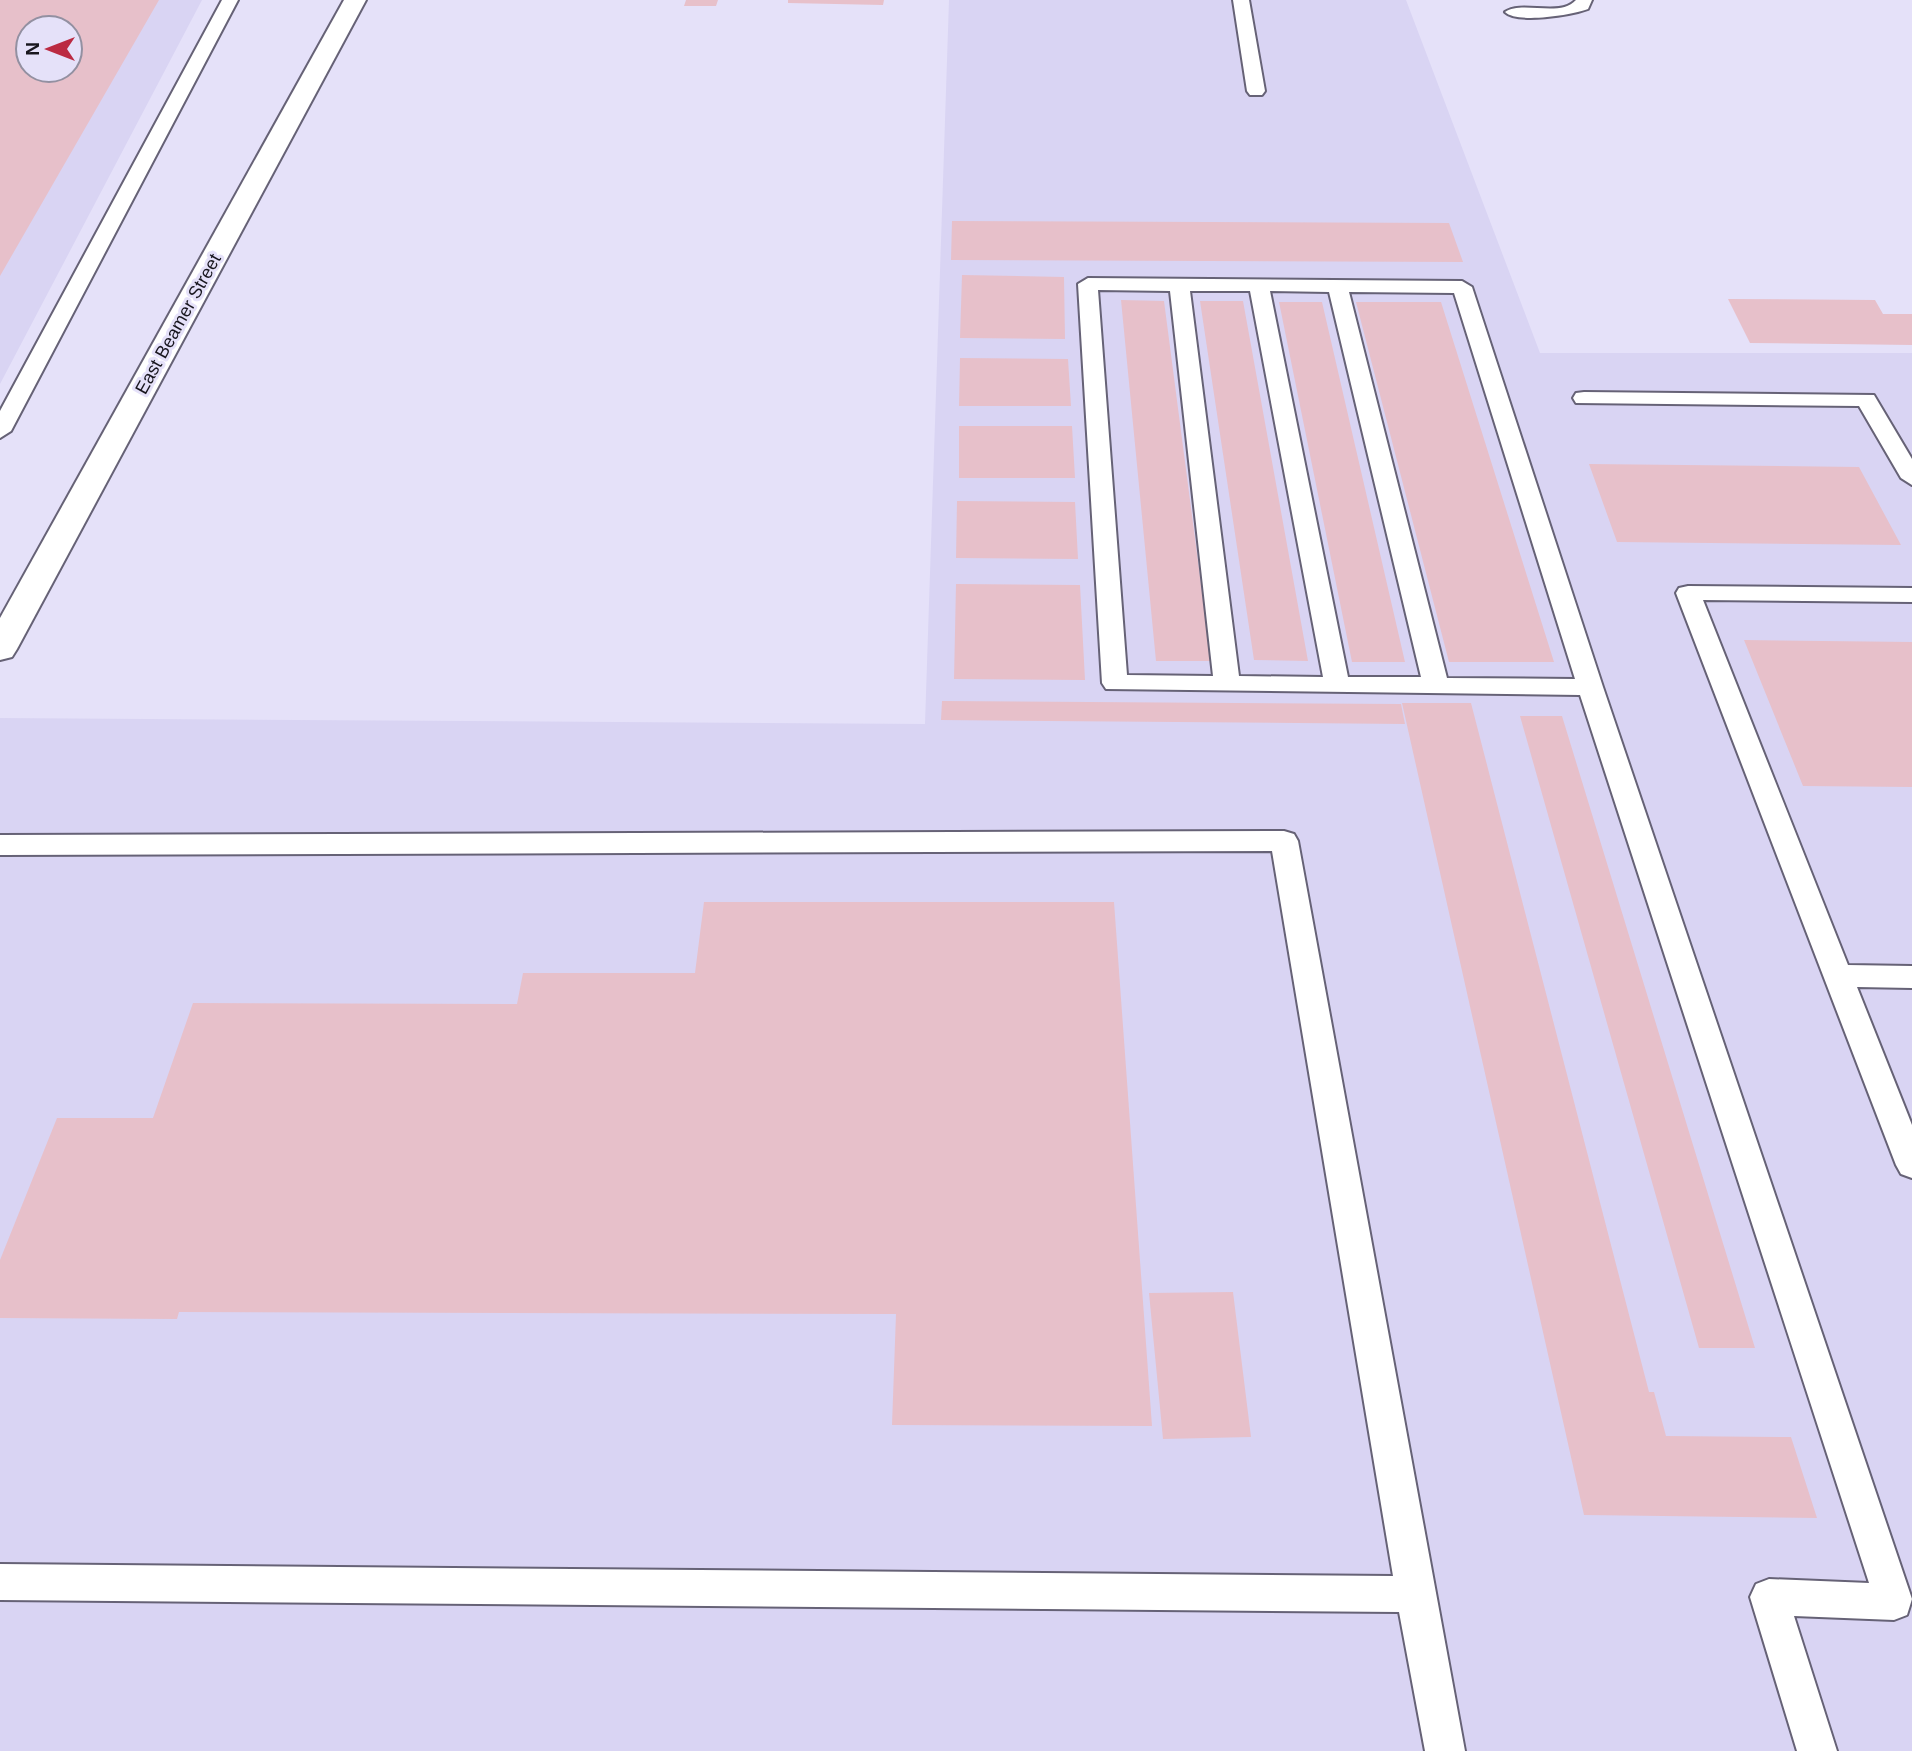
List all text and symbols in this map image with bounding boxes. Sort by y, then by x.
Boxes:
north arrow [14,14,84,84]
text: N [22,42,43,56]
street label: East Beamer Street [131,250,225,398]

